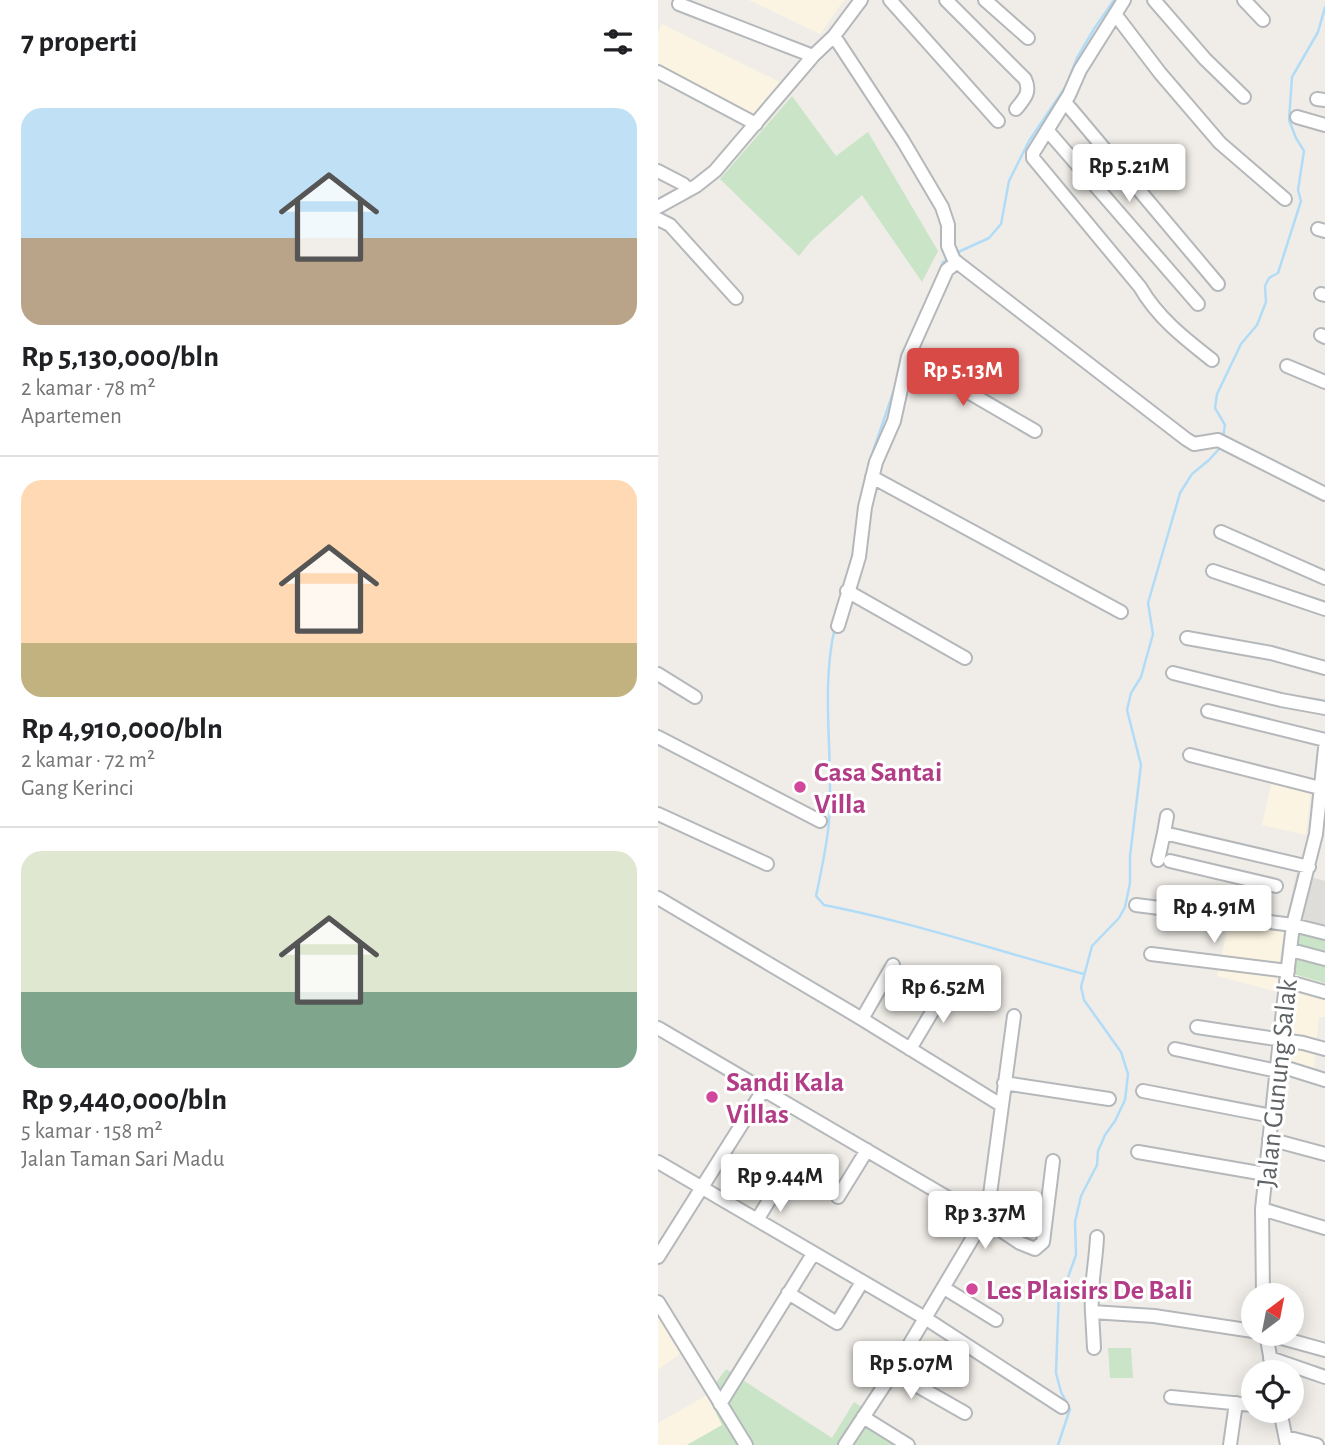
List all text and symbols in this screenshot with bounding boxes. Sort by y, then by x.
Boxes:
icon: filters [599,23,637,61]
text: 7 properti [21,27,137,57]
pin: Rp 5.21M [1057,144,1201,204]
icon: home [266,154,392,280]
text: Rp 5.21M [1088,155,1170,178]
text: Rp 5,130,000/bln [21,342,219,372]
pin: Rp 5.13M [891,348,1035,408]
text: Rp 5.13M [923,359,1003,382]
text: 2 kamar · 78 m² [21,377,155,400]
text: Apartemen [21,405,122,428]
icon: home [266,526,392,652]
text: Rp 4,910,000/bln [21,714,223,744]
text: 2 kamar · 72 m² [21,749,155,772]
place label: Casa Santai Villa [814,759,942,819]
text: Gang Kerinci [21,777,134,800]
marker: Casa Santai Villa [792,779,808,795]
pin: Rp 4.91M [1142,886,1286,945]
text: Rp 4.91M [1172,896,1256,919]
icon: home [266,897,392,1023]
pin: Rp 6.52M [871,965,1015,1025]
text: Rp 6.52M [901,976,985,999]
street label: Jalan Gunung Salak [1253,977,1303,1189]
place label: Sandi Kala Villas [726,1069,844,1129]
text: Rp 9,440,000/bln [21,1085,227,1115]
marker: Sandi Kala Villas [704,1089,720,1105]
text: 5 kamar · 158 m² [21,1120,163,1143]
text: Jalan Taman Sari Madu [21,1148,224,1171]
pin: Rp 9.44M [708,1154,852,1214]
text: Rp 9.44M [737,1165,823,1188]
pin: Rp 3.37M [913,1192,1057,1251]
text: Rp 3.37M [944,1202,1026,1225]
place label: Les Plaisirs De Bali [986,1277,1193,1305]
marker: Les Plaisirs De Bali [964,1281,980,1297]
north arrow [1241,1283,1304,1346]
map controls [1241,1283,1304,1423]
pin: Rp 5.07M [839,1342,983,1401]
text: Rp 5.07M [869,1352,953,1375]
button: locate [1241,1360,1304,1423]

